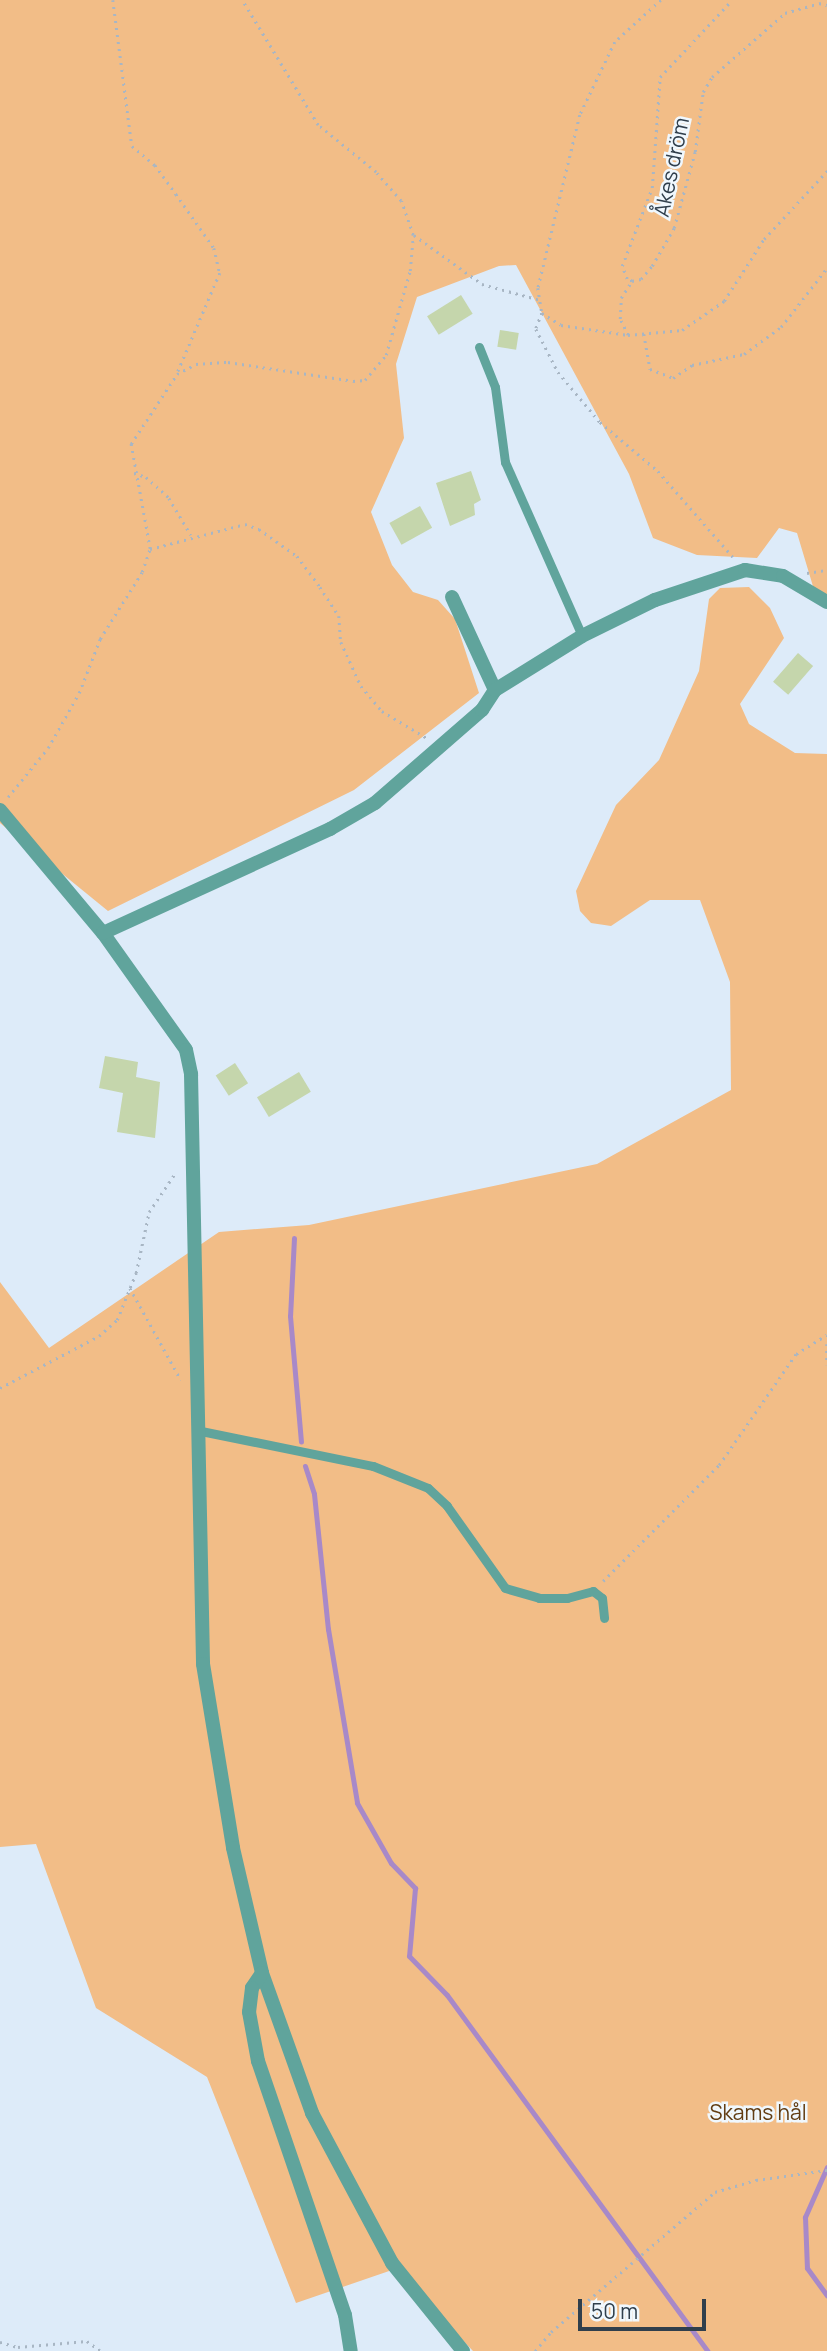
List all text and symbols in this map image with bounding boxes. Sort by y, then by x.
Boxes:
street label: Åkes dröm [648,115,694,219]
park label: Skams hål [709,2099,807,2125]
scale bar [582,2284,710,2328]
text: 50 m [591,2297,638,2325]

